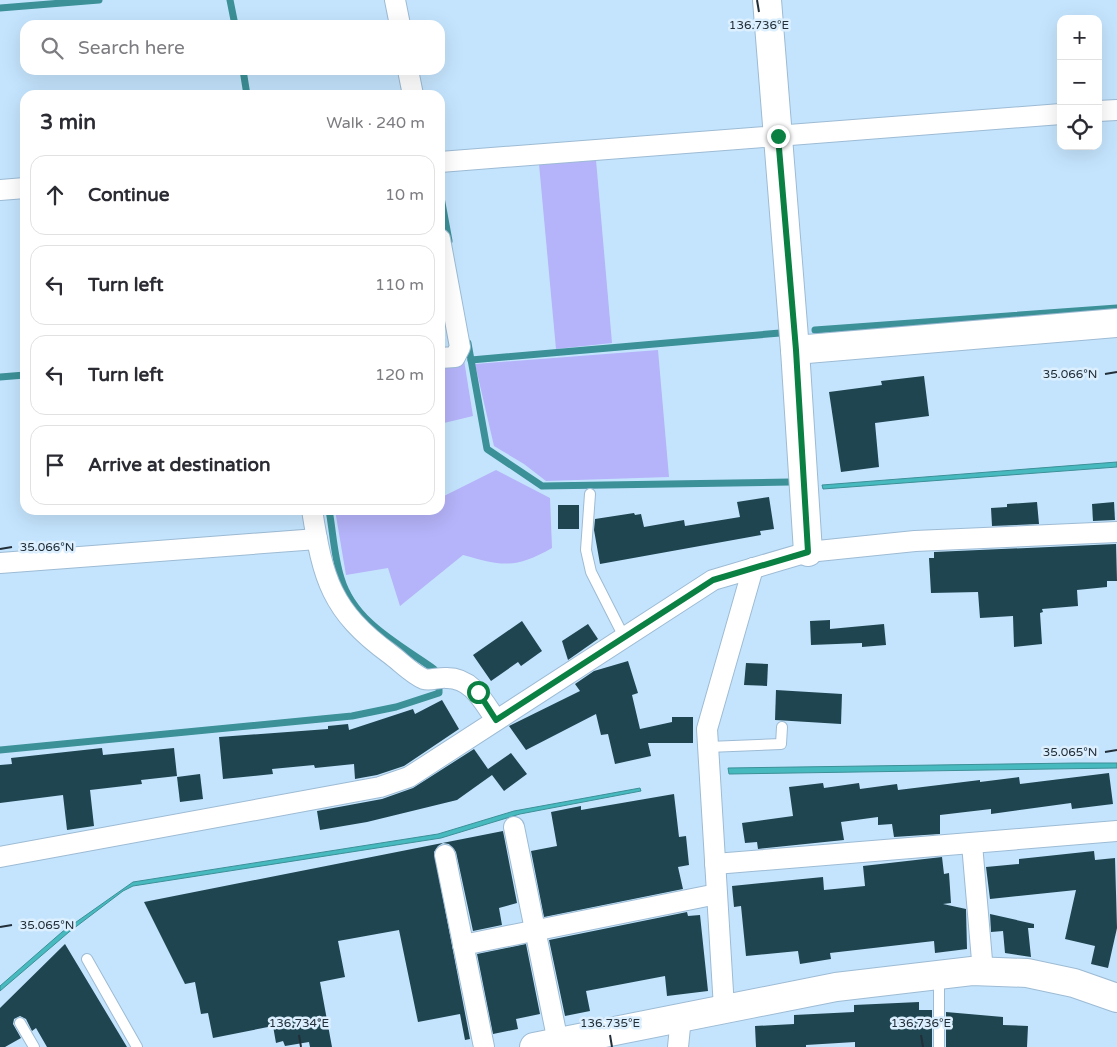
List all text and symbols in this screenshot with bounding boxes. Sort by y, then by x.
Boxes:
map controls [1057,15,1102,150]
button: + [1057,15,1102,60]
text: 136.736°E [729,18,789,32]
search box [20,20,445,75]
icon: search [38,34,66,62]
text: Search here [78,37,185,59]
button: − [1057,60,1102,105]
button: locate [1057,105,1102,150]
text: 3 min [40,110,96,135]
text: Walk · 240 m [326,113,425,133]
route end [767,125,790,148]
icon: ahead [41,181,69,209]
text: Continue [88,184,170,206]
text: 10 m [385,185,424,205]
icon: left [41,271,69,299]
text: Turn left [88,274,164,296]
text: 110 m [375,275,424,295]
icon: left [41,361,69,389]
text: Turn left [88,364,164,386]
text: 120 m [375,365,424,385]
text: 35.066°N [1043,367,1097,381]
icon: arrive [41,451,69,479]
text: Arrive at destination [88,454,271,476]
text: 35.066°N [20,540,74,554]
route start [467,681,490,704]
text: 35.065°N [1043,745,1097,759]
text: 35.065°N [20,918,74,932]
text: 136.734°E [269,1016,330,1030]
text: 136.735°E [580,1016,640,1030]
text: 136.736°E [891,1016,951,1030]

